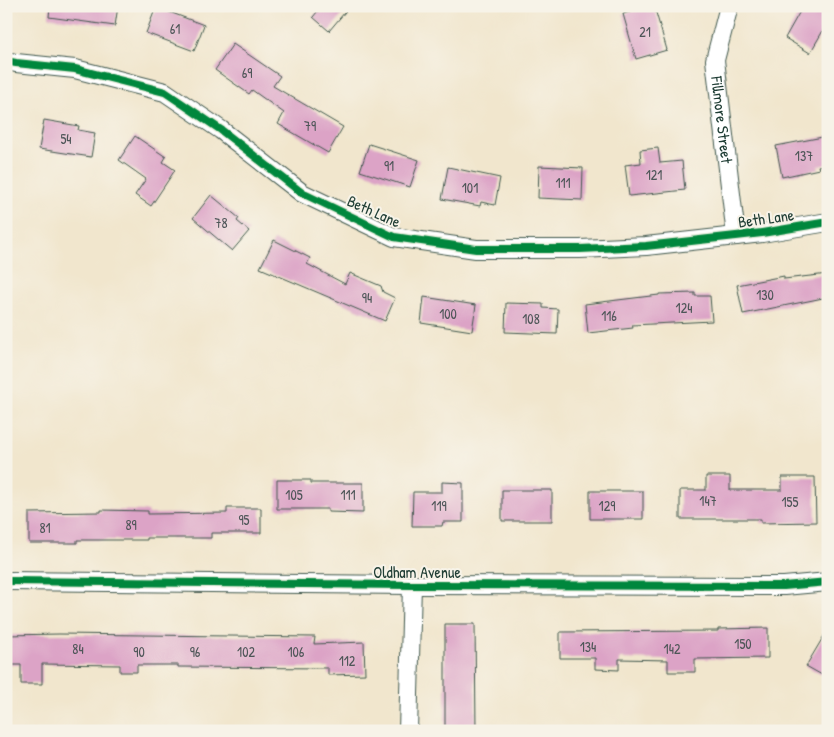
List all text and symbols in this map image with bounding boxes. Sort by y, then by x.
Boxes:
house number: 61 [170,19,180,38]
house number: 21 [639,22,651,41]
house number: 69 [242,63,252,82]
street label: Fillmore Street [706,74,738,165]
house number: 79 [304,116,316,135]
house number: 54 [60,129,72,148]
house number: 137 [795,146,813,165]
house number: 91 [384,156,394,175]
house number: 121 [646,165,662,184]
house number: 111 [555,173,571,192]
house number: 101 [462,178,478,197]
street label: Beth Lane [344,190,405,233]
street label: Beth Lane [737,203,796,233]
house number: 78 [215,213,228,232]
house number: 130 [756,285,774,304]
house number: 94 [362,288,372,307]
house number: 124 [676,298,692,317]
house number: 100 [439,304,457,323]
house number: 116 [601,306,617,325]
house number: 108 [522,309,540,328]
house number: 105 [285,485,303,504]
house number: 111 [340,485,356,504]
house number: 147 [699,491,717,510]
house number: 155 [782,492,799,511]
house number: 119 [431,496,447,515]
house number: 129 [599,496,615,515]
house number: 95 [238,510,250,529]
house number: 89 [125,515,137,534]
house number: 81 [39,518,51,537]
street label: Oldham Avenue [373,561,461,583]
house number: 150 [734,634,752,653]
house number: 134 [580,637,596,656]
house number: 84 [72,639,84,658]
house number: 142 [664,639,681,658]
house number: 90 [133,642,145,661]
house number: 96 [190,642,201,661]
house number: 102 [237,642,255,661]
house number: 106 [288,642,305,661]
house number: 112 [339,651,356,670]

